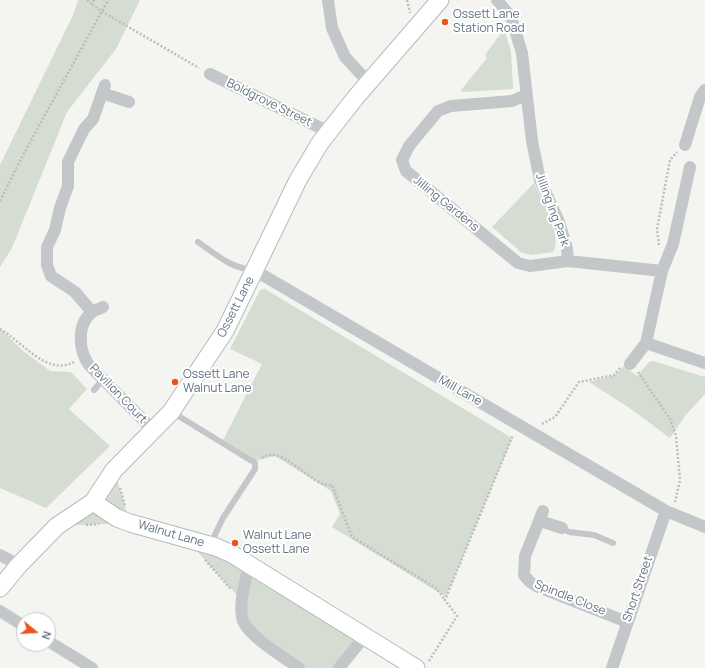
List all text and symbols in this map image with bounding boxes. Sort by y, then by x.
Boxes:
place label: Ossett Lane Station Road [453,8,525,36]
marker: Ossett Lane Station Road [440,17,450,27]
street label: Boldgrove Street [224,76,314,130]
street label: Jilling Ing Park [532,171,572,249]
street label: Jilling Gardens [410,173,482,235]
street label: Ossett Lane [214,274,258,340]
street label: Pavilion Court [86,361,150,427]
place label: Ossett Lane Walnut Lane [183,368,252,396]
street label: Mill Lane [436,373,484,409]
marker: Ossett Lane Walnut Lane [170,377,180,387]
street label: Walnut Lane [136,518,206,550]
place label: Walnut Lane Ossett Lane [243,529,312,557]
marker: Walnut Lane Ossett Lane [230,538,240,548]
street label: Short Street [620,554,656,624]
street label: Spindle Close [532,577,608,619]
north arrow [16,612,56,652]
text: N [39,629,55,642]

